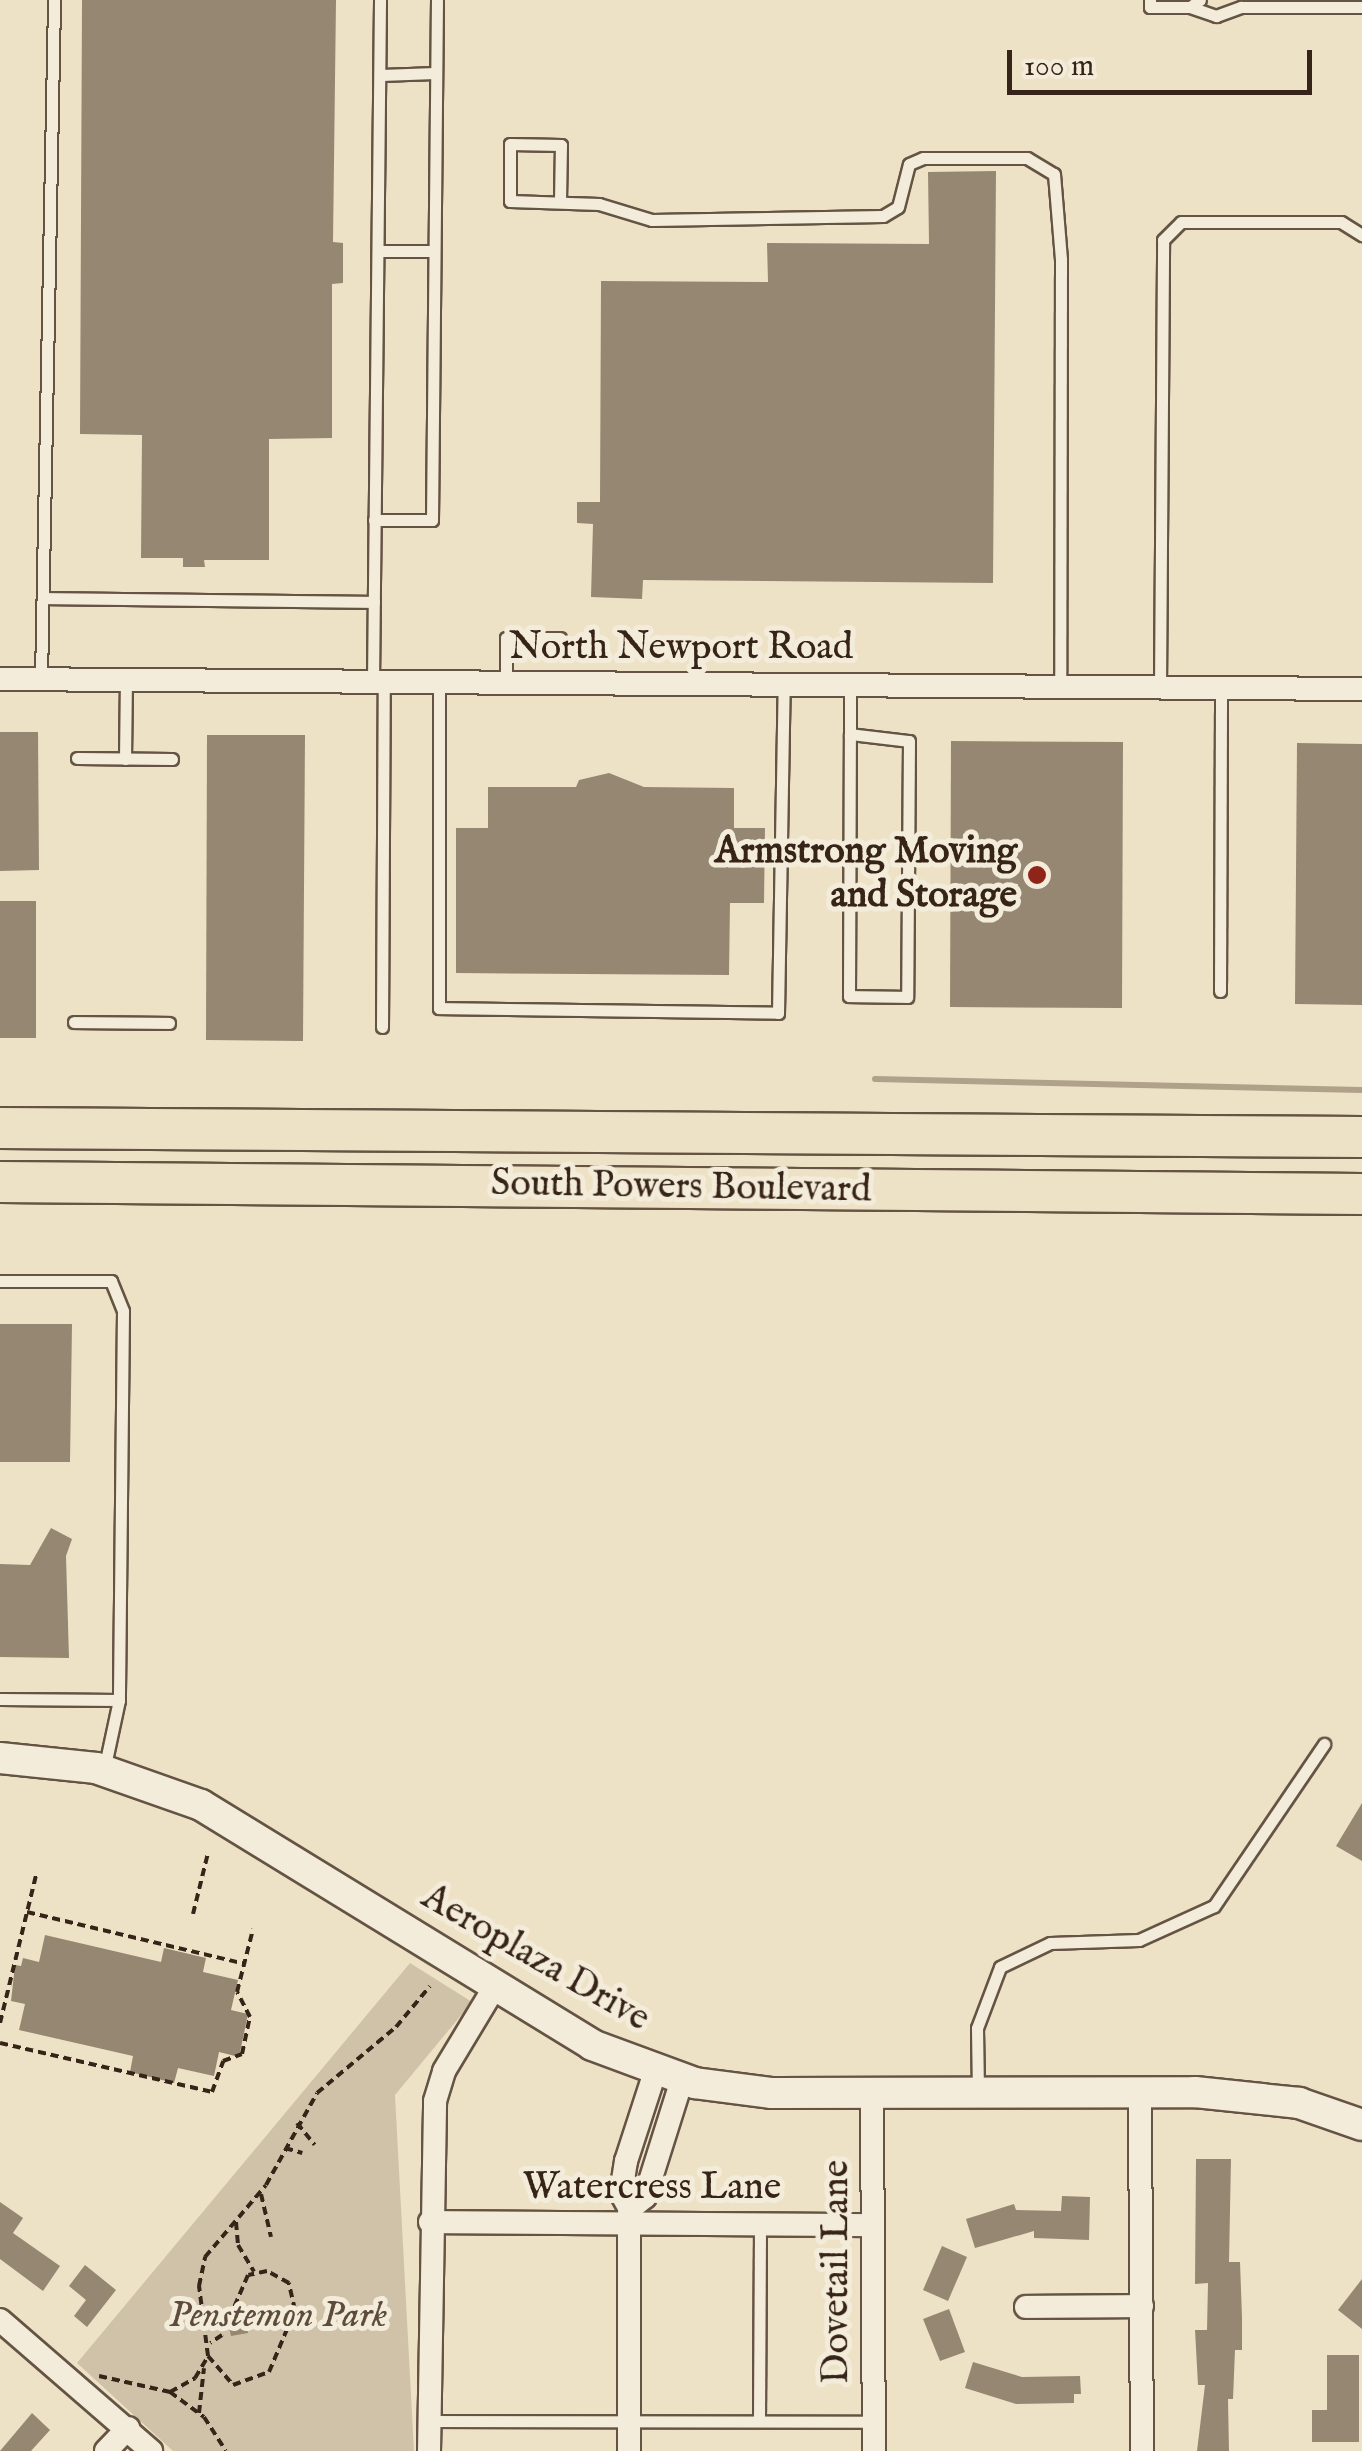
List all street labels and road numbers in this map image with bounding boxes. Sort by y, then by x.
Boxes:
street label: North Newport Road [509,626,853,672]
street label: South Powers Boulevard [490,1162,872,1214]
street label: Aeroplaza Drive [413,1875,657,2043]
street label: Dovetail Lane [815,2160,861,2384]
street label: Watercress Lane [523,2166,781,2212]

